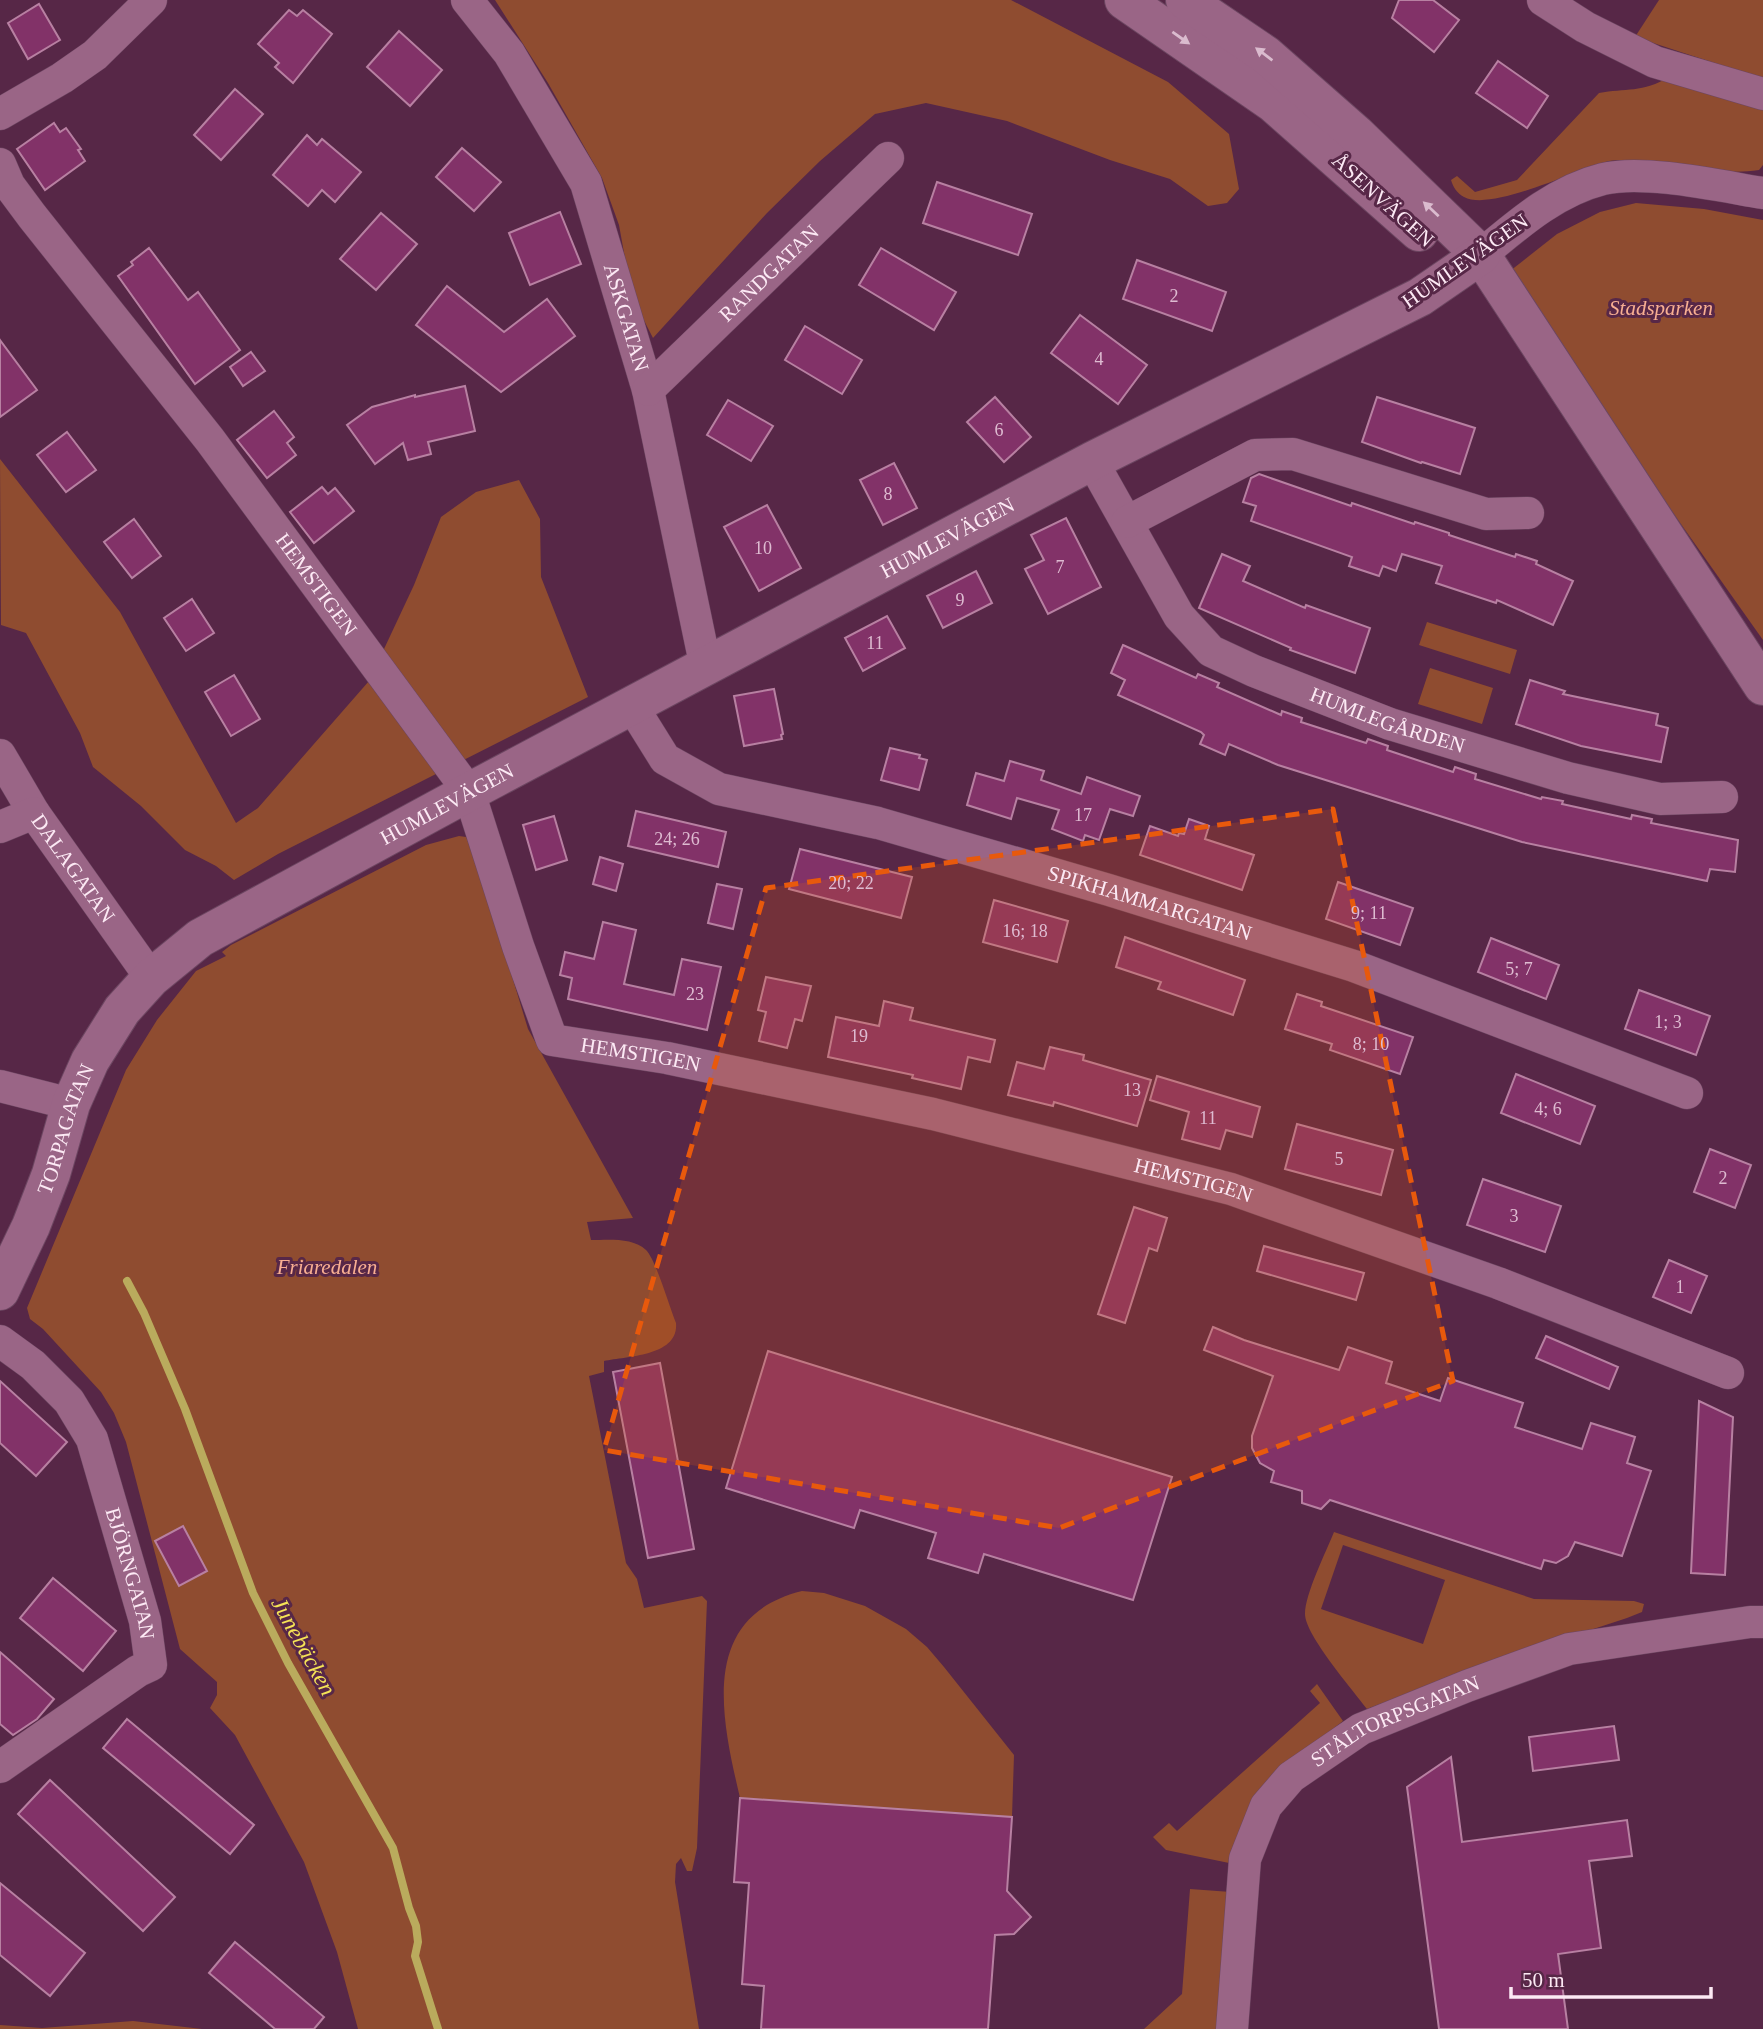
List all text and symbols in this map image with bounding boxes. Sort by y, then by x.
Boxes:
one-way arrow [1172,31,1190,45]
one-way arrow [1255,48,1273,62]
street label: ÅSENVÄGEN [1327,148,1439,252]
one-way arrow [1423,201,1440,217]
street label: HUMLEVÄGEN [1397,209,1533,313]
street label: RANDGATAN [714,220,824,327]
street label: ASKGATAN [599,261,654,374]
house number: 2 [1170,286,1179,306]
park label: Stadsparken [1609,296,1713,320]
house number: 4 [1095,349,1104,369]
house number: 6 [995,420,1004,440]
house number: 8 [884,484,893,504]
street label: HUMLEVÄGEN [876,492,1018,583]
street label: HEMSTIGEN [271,529,362,641]
house number: 10 [754,538,772,558]
house number: 7 [1056,557,1065,577]
house number: 9 [956,590,965,610]
house number: 11 [866,633,884,653]
street label: HUMLEGÅRDEN [1307,682,1468,758]
street label: HUMLEVÄGEN [376,758,518,850]
house number: 17 [1074,805,1092,825]
street label: DALAGATAN [26,809,120,927]
house number: 24; 26 [654,829,700,849]
street label: SPIKHAMMARGATAN [1045,861,1255,946]
house number: 20; 22 [828,873,874,893]
house number: 9; 11 [1351,903,1387,923]
house number: 16; 18 [1002,921,1048,941]
house number: 5; 7 [1505,959,1533,979]
house number: 23 [686,984,704,1004]
house number: 1; 3 [1654,1012,1682,1032]
house number: 19 [850,1026,868,1046]
street label: HEMSTIGEN [579,1033,703,1077]
house number: 8; 10 [1353,1034,1389,1054]
street label: TORPAGATAN [32,1060,99,1198]
house number: 13 [1123,1080,1141,1100]
house number: 4; 6 [1534,1099,1562,1119]
house number: 11 [1199,1108,1217,1128]
house number: 5 [1335,1149,1344,1169]
street label: HEMSTIGEN [1132,1153,1256,1208]
house number: 2 [1719,1168,1728,1188]
house number: 3 [1510,1206,1519,1226]
park label: Friaredalen [276,1255,377,1279]
house number: 1 [1676,1277,1685,1297]
street label: BJÖRNGATAN [101,1505,159,1641]
water label: Junebäcken [266,1593,341,1700]
street label: STÅLTORPSGATAN [1306,1670,1483,1772]
scale bar [1511,1955,1710,1999]
text: 50 m [1522,1968,1565,1992]

